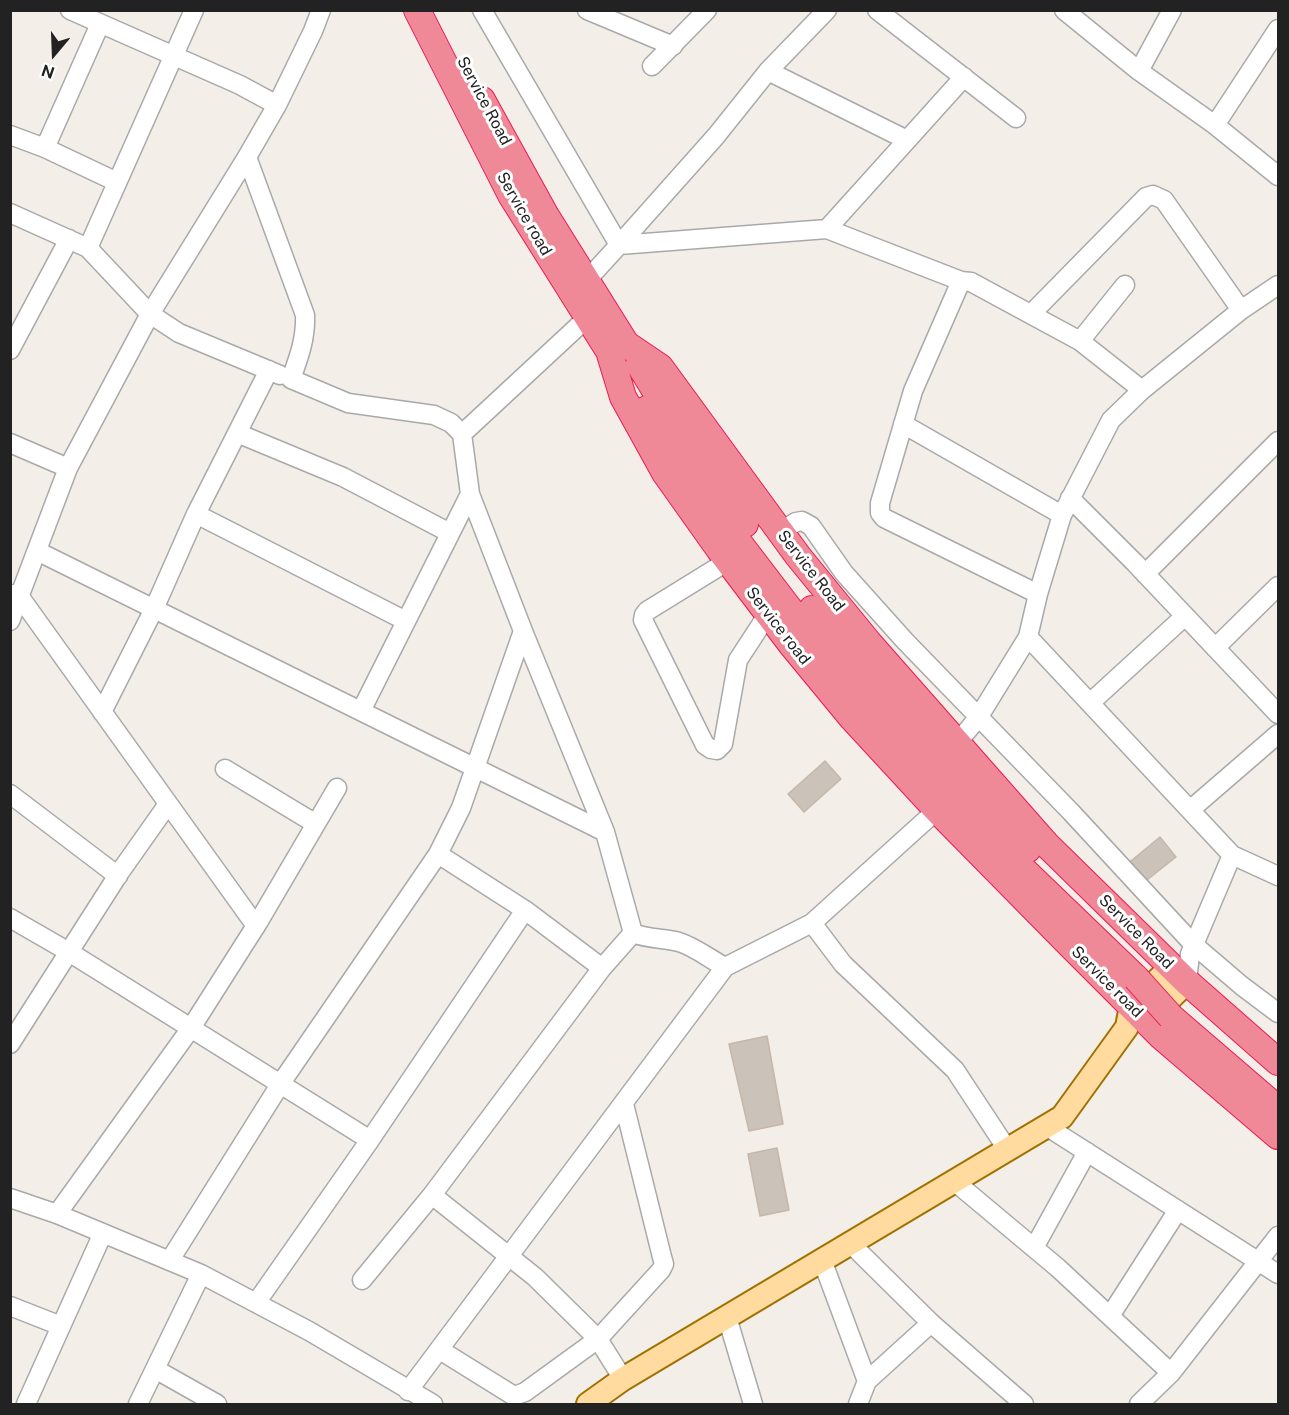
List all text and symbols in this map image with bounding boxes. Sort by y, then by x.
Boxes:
north arrow [24,24,84,84]
street label: Service Road [453,53,515,149]
text: N [39,60,57,83]
street label: Service road [492,169,556,259]
street label: Service Road [773,527,849,615]
street label: Service road [742,583,814,669]
street label: Service Road [1095,891,1177,973]
street label: Service road [1067,942,1147,1022]

